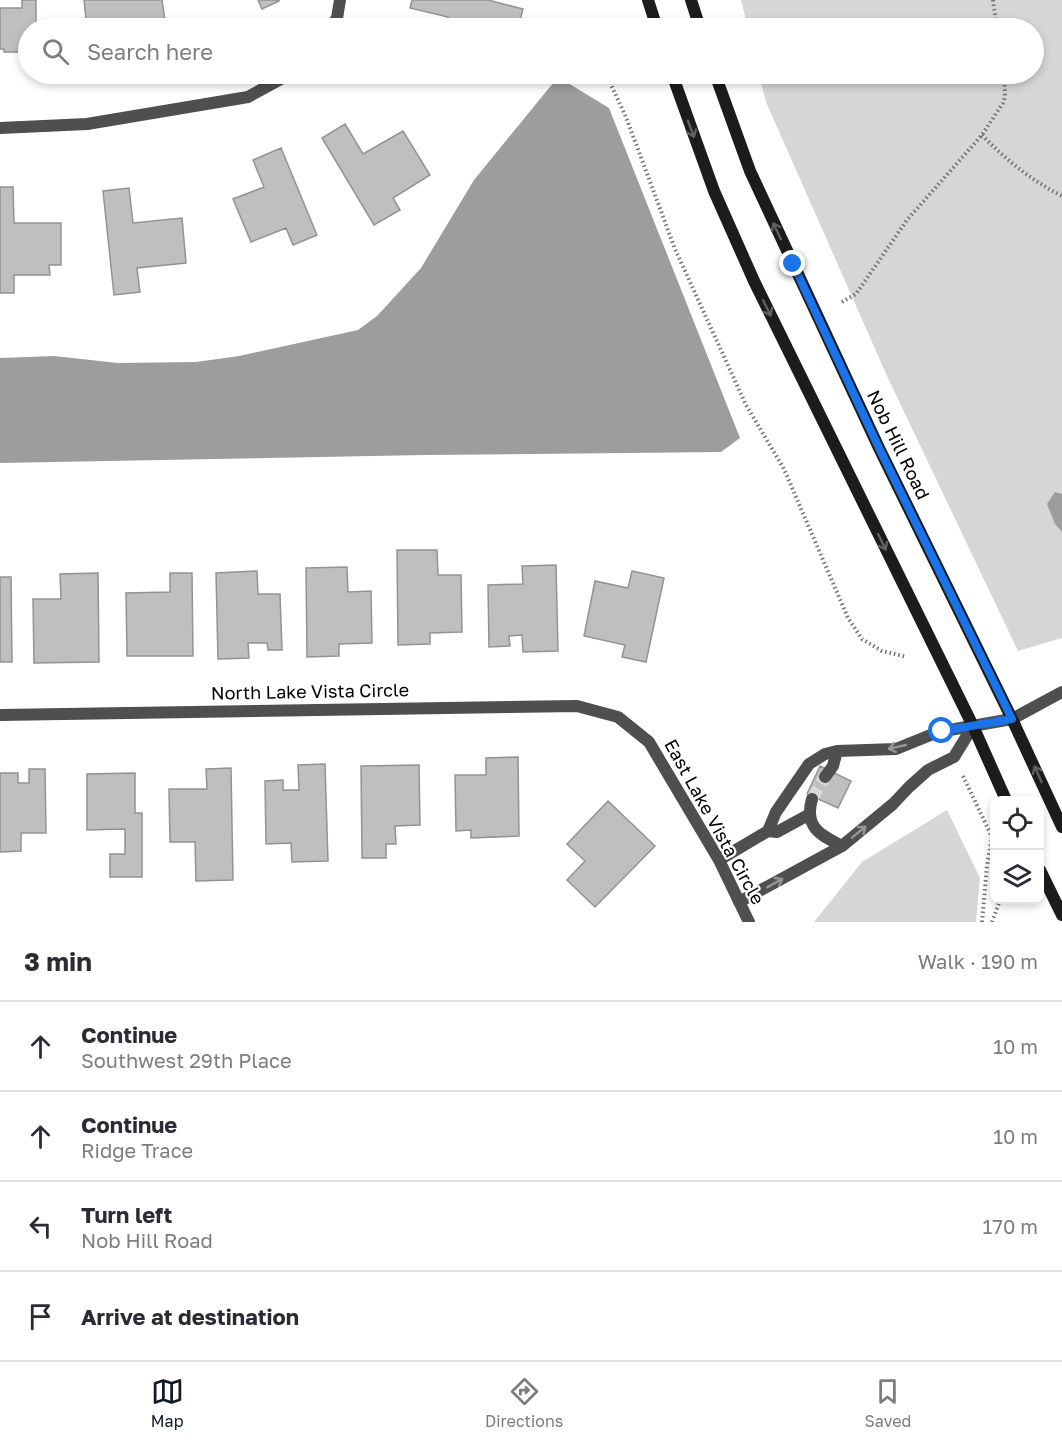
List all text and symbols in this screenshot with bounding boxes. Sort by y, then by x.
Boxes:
search box [18,18,1044,84]
icon: search [39,35,72,68]
text: Search here [87,38,213,65]
one-way arrow [687,119,698,138]
one-way arrow [771,222,783,240]
route end [779,250,805,276]
one-way arrow [762,299,774,317]
street label: Nob Hill Road [863,386,935,503]
one-way arrow [876,532,888,550]
street label: North Lake Vista Circle [211,678,409,704]
route start [928,717,954,743]
street label: East Lake Vista Circle [660,735,769,908]
one-way arrow [888,742,907,754]
one-way arrow [1031,766,1043,784]
map controls [990,796,1044,904]
button: locate [990,796,1044,850]
one-way arrow [851,826,867,839]
button: layers [990,850,1044,904]
one-way arrow [765,877,783,888]
text: 3 min [24,946,92,977]
text: Walk · 190 m [918,949,1038,973]
text: Continue [81,1021,177,1048]
icon: ahead [24,1030,57,1063]
text: 10 m [993,1034,1038,1058]
text: Southwest 29th Place [81,1048,292,1072]
text: Continue [81,1111,177,1138]
icon: ahead [24,1120,57,1153]
text: 10 m [993,1124,1038,1148]
text: Ridge Trace [81,1138,193,1162]
text: Turn left [81,1201,172,1228]
icon: left [24,1210,57,1243]
text: 170 m [983,1214,1038,1238]
text: Nob Hill Road [81,1228,213,1252]
icon: arrive [24,1300,57,1333]
text: Arrive at destination [81,1303,299,1330]
tab: Map [151,1375,184,1431]
tab: Directions [485,1375,563,1431]
tab: Saved [865,1375,911,1431]

